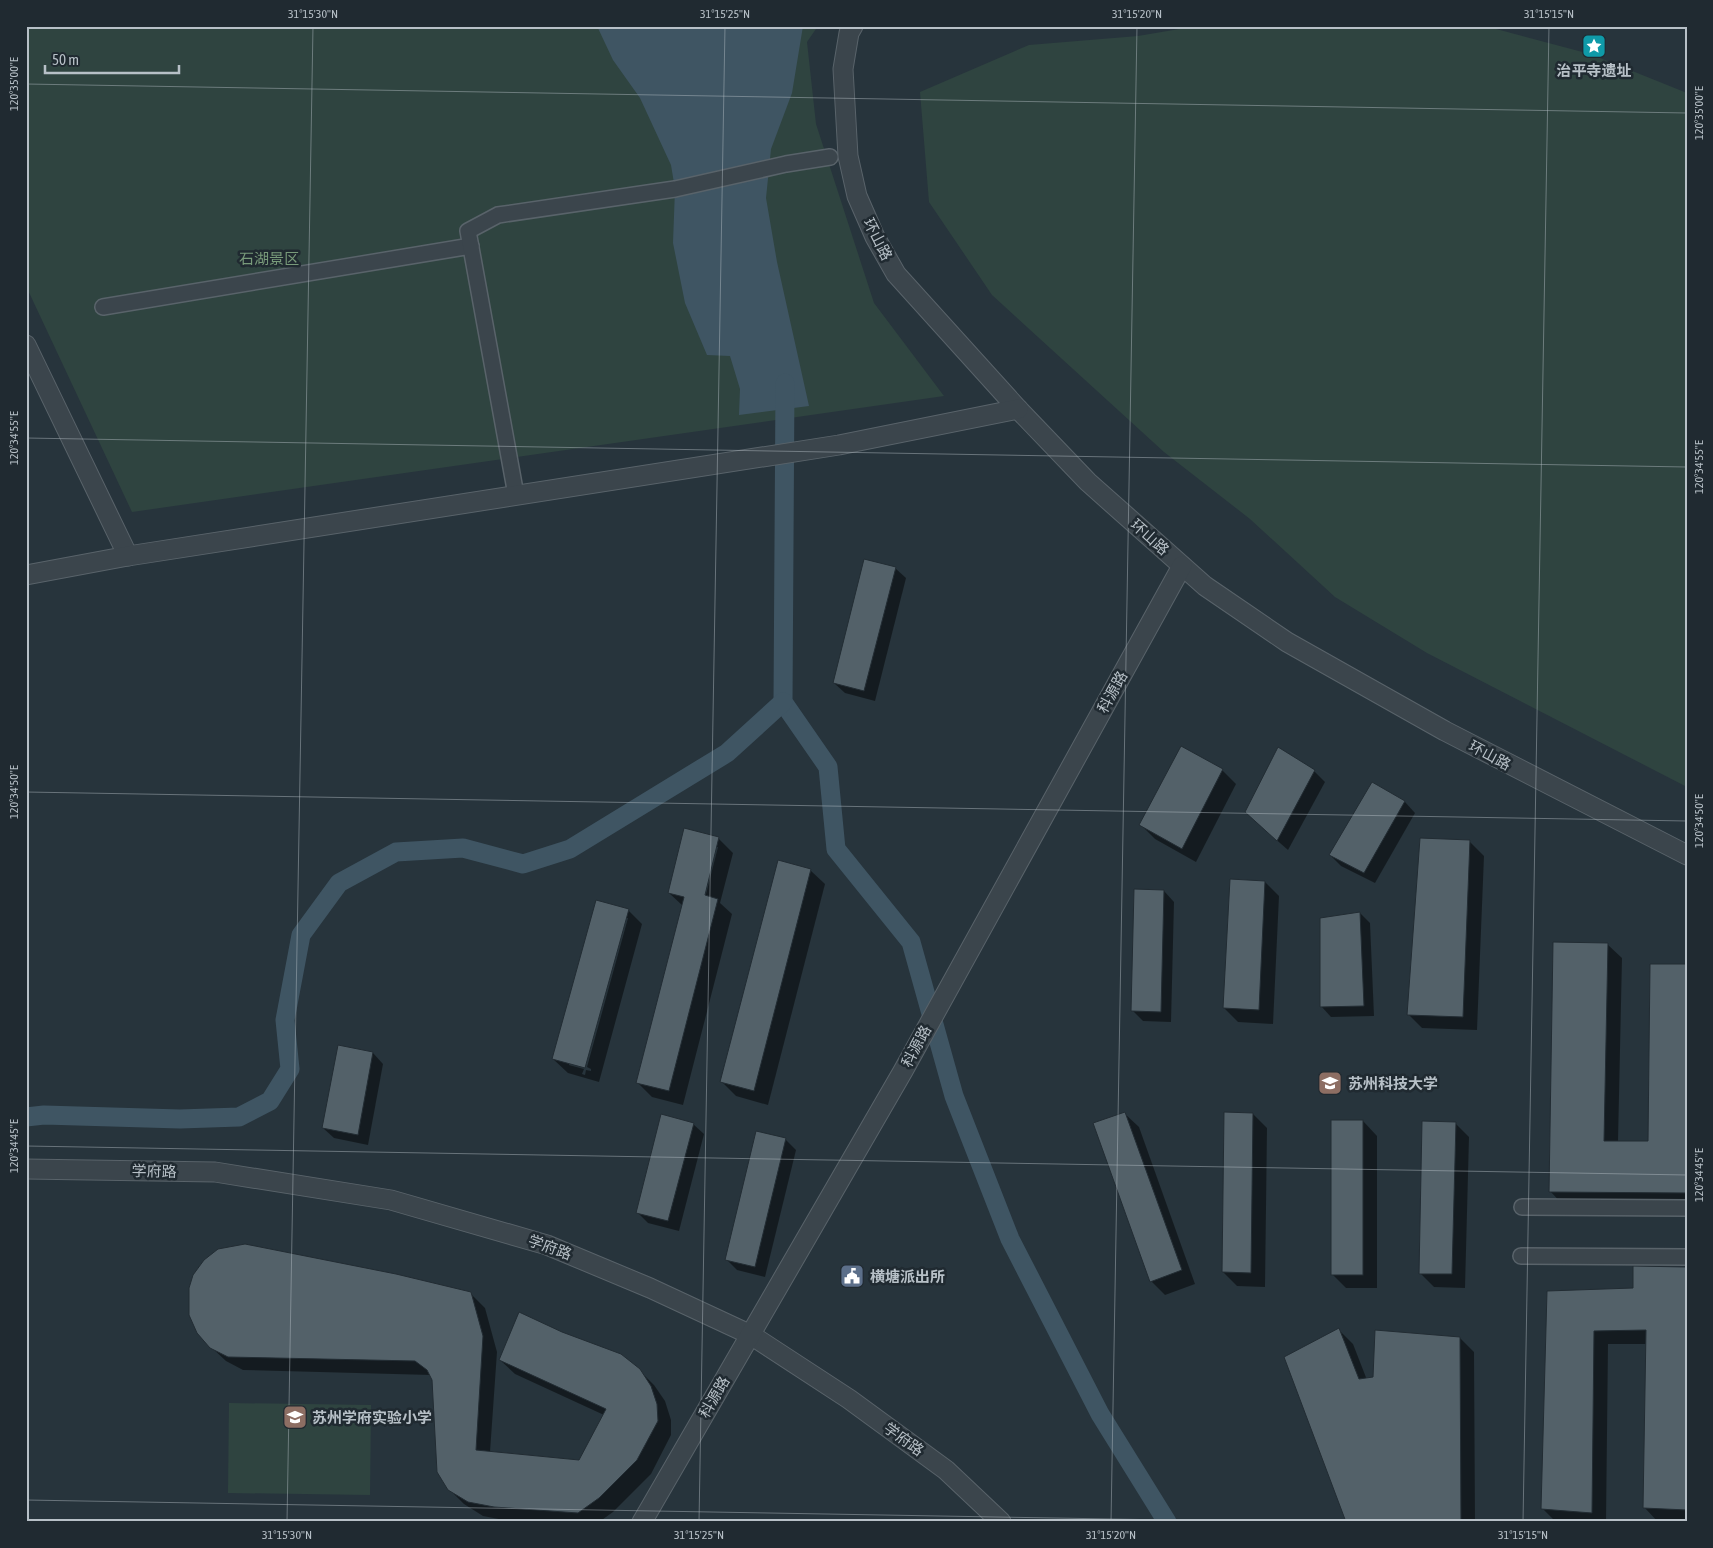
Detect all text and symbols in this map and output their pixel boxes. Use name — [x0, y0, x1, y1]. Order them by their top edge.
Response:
text: 31°15'30"N — [288, 7, 338, 21]
text: 31°15'25"N — [700, 7, 750, 21]
text: 31°15'20"N — [1112, 7, 1162, 21]
text: 31°15'15"N — [1524, 7, 1574, 21]
place icon: 治平寺遗址 — [1581, 33, 1607, 59]
scale bar — [45, 42, 179, 74]
text: 50 m — [52, 51, 79, 68]
text: 120°35'00"E — [7, 57, 21, 111]
place label: 治平寺遗址 — [1556, 62, 1632, 79]
text: 120°35'00"E — [1692, 86, 1706, 140]
street label: 环山路 — [860, 215, 896, 263]
park label: 石湖景区 — [239, 250, 299, 267]
text: 120°34'55"E — [7, 411, 21, 465]
text: 120°34'55"E — [1692, 440, 1706, 494]
street label: 环山路 — [1128, 516, 1172, 558]
street label: 科源路 — [1094, 668, 1130, 716]
street label: 环山路 — [1466, 737, 1514, 773]
text: 120°34'50"E — [7, 765, 21, 819]
text: 120°34'50"E — [1692, 794, 1706, 848]
street label: 科源路 — [898, 1022, 934, 1070]
school or university icon: 苏州科技大学 — [1317, 1070, 1343, 1096]
place label: 苏州科技大学 — [1348, 1075, 1438, 1092]
text: 120°34'45"E — [7, 1119, 21, 1173]
text: 120°34'45"E — [1692, 1148, 1706, 1202]
street label: 学府路 — [131, 1162, 177, 1180]
street label: 学府路 — [526, 1231, 574, 1263]
public building icon: 横塘派出所 — [839, 1263, 865, 1289]
place label: 横塘派出所 — [870, 1268, 945, 1285]
street label: 科源路 — [695, 1373, 733, 1421]
school or university icon: 苏州学府实验小学 — [282, 1404, 308, 1430]
place label: 苏州学府实验小学 — [312, 1409, 432, 1426]
street label: 学府路 — [881, 1419, 927, 1459]
text: 31°15'30"N — [262, 1528, 312, 1542]
text: 31°15'25"N — [674, 1528, 724, 1542]
text: 31°15'20"N — [1086, 1528, 1136, 1542]
text: 31°15'15"N — [1498, 1528, 1548, 1542]

